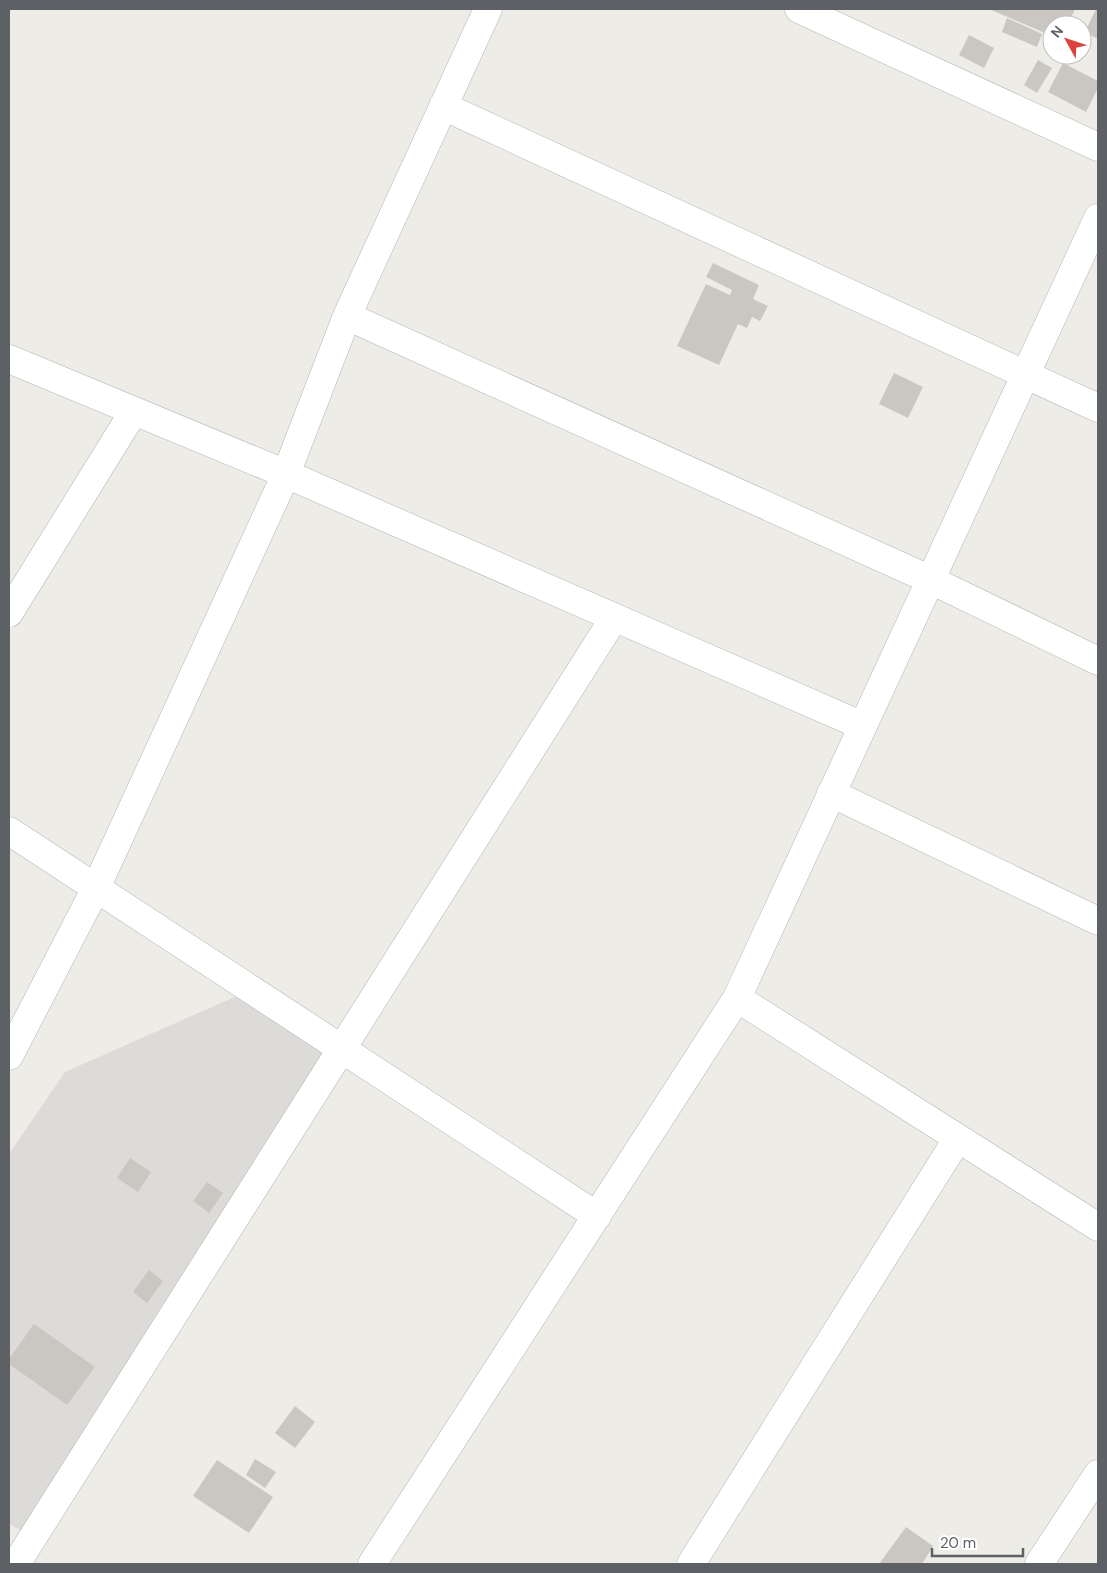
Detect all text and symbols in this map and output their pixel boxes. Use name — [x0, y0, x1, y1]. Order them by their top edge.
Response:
north arrow — [1042, 15, 1092, 65]
text: N — [1047, 22, 1067, 41]
scale bar — [932, 1526, 1023, 1558]
text: 20 m — [940, 1533, 976, 1553]

